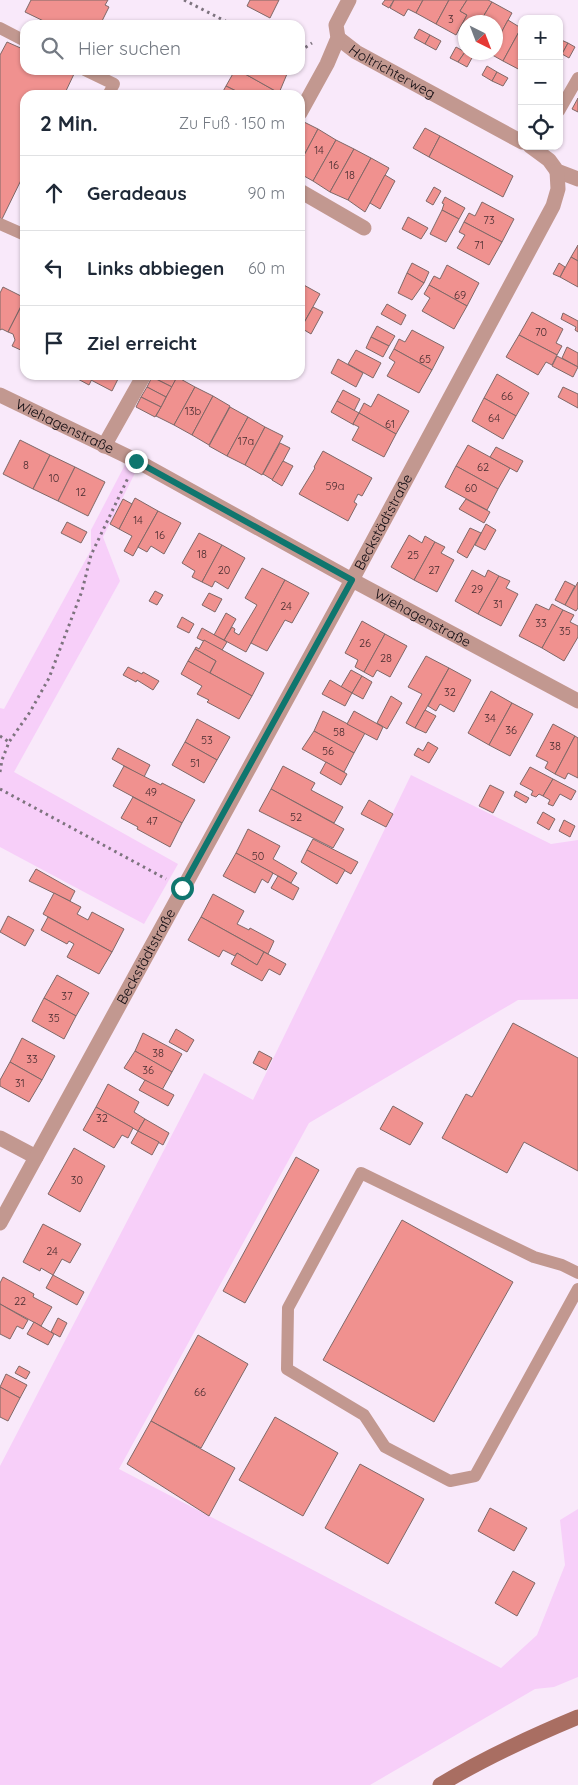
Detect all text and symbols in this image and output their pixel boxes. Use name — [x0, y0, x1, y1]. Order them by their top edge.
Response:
house number: 3 — [448, 12, 454, 26]
north arrow — [458, 15, 503, 60]
map controls — [518, 15, 563, 150]
button: + — [518, 15, 563, 60]
search box — [20, 20, 305, 75]
icon: search — [38, 34, 66, 62]
text: Hier suchen — [78, 36, 181, 60]
street label: Holtrichterweg — [345, 41, 439, 102]
button: − — [518, 60, 563, 105]
button: locate — [518, 105, 563, 150]
text: 2 Min. — [40, 110, 98, 136]
text: Zu Fuß · 150 m — [179, 113, 285, 133]
house number: 14 — [314, 143, 324, 157]
house number: 16 — [329, 158, 339, 172]
house number: 18 — [345, 168, 355, 182]
icon: ahead — [40, 179, 68, 207]
text: Geradeaus — [87, 181, 187, 205]
text: 90 m — [248, 183, 285, 203]
house number: 73 — [483, 213, 495, 227]
house number: 71 — [474, 238, 484, 252]
icon: left — [40, 254, 68, 282]
text: Links abbiegen — [87, 256, 224, 280]
text: 60 m — [248, 258, 285, 278]
house number: 69 — [454, 288, 466, 302]
house number: 70 — [535, 325, 547, 339]
icon: arrive — [40, 329, 68, 357]
text: Ziel erreicht — [87, 331, 197, 355]
house number: 65 — [419, 352, 431, 366]
house number: 66 — [501, 389, 513, 403]
street label: Wiehagenstraße — [13, 395, 117, 458]
house number: 13b — [185, 404, 202, 418]
house number: 64 — [488, 411, 500, 425]
house number: 61 — [385, 417, 395, 431]
house number: 17a — [238, 434, 254, 448]
route end — [125, 450, 148, 473]
house number: 8 — [23, 458, 29, 472]
house number: 62 — [477, 460, 489, 474]
house number: 10 — [49, 471, 59, 485]
street label: Beckstädtstraße — [350, 471, 416, 573]
house number: 59a — [326, 479, 344, 493]
house number: 60 — [465, 481, 477, 495]
house number: 12 — [76, 485, 86, 499]
house number: 14 — [133, 513, 143, 527]
house number: 16 — [155, 528, 165, 542]
house number: 18 — [197, 547, 207, 561]
house number: 25 — [407, 548, 419, 562]
house number: 20 — [218, 563, 230, 577]
house number: 27 — [428, 563, 440, 577]
house number: 29 — [471, 582, 483, 596]
street label: Wiehagenstraße — [371, 585, 474, 651]
house number: 31 — [493, 597, 503, 611]
house number: 24 — [280, 599, 292, 613]
house number: 33 — [535, 616, 547, 630]
house number: 35 — [559, 624, 571, 638]
house number: 26 — [359, 636, 371, 650]
house number: 28 — [380, 651, 392, 665]
house number: 32 — [444, 685, 456, 699]
house number: 34 — [484, 711, 496, 725]
house number: 36 — [505, 723, 517, 737]
house number: 58 — [333, 725, 345, 739]
house number: 53 — [201, 733, 213, 747]
house number: 38 — [549, 739, 561, 753]
house number: 56 — [322, 744, 334, 758]
house number: 51 — [190, 756, 200, 770]
house number: 49 — [145, 785, 157, 799]
house number: 52 — [290, 810, 302, 824]
house number: 47 — [146, 814, 158, 828]
house number: 50 — [252, 849, 264, 863]
route start — [171, 877, 194, 900]
street label: Beckstädtstraße — [113, 905, 179, 1007]
house number: 37 — [61, 989, 73, 1003]
house number: 35 — [48, 1011, 60, 1025]
house number: 38 — [152, 1046, 164, 1060]
house number: 33 — [26, 1052, 38, 1066]
house number: 36 — [142, 1063, 154, 1077]
house number: 31 — [15, 1076, 25, 1090]
house number: 32 — [96, 1111, 108, 1125]
house number: 30 — [71, 1173, 83, 1187]
house number: 24 — [46, 1244, 58, 1258]
house number: 22 — [14, 1294, 26, 1308]
house number: 66 — [194, 1385, 206, 1399]

